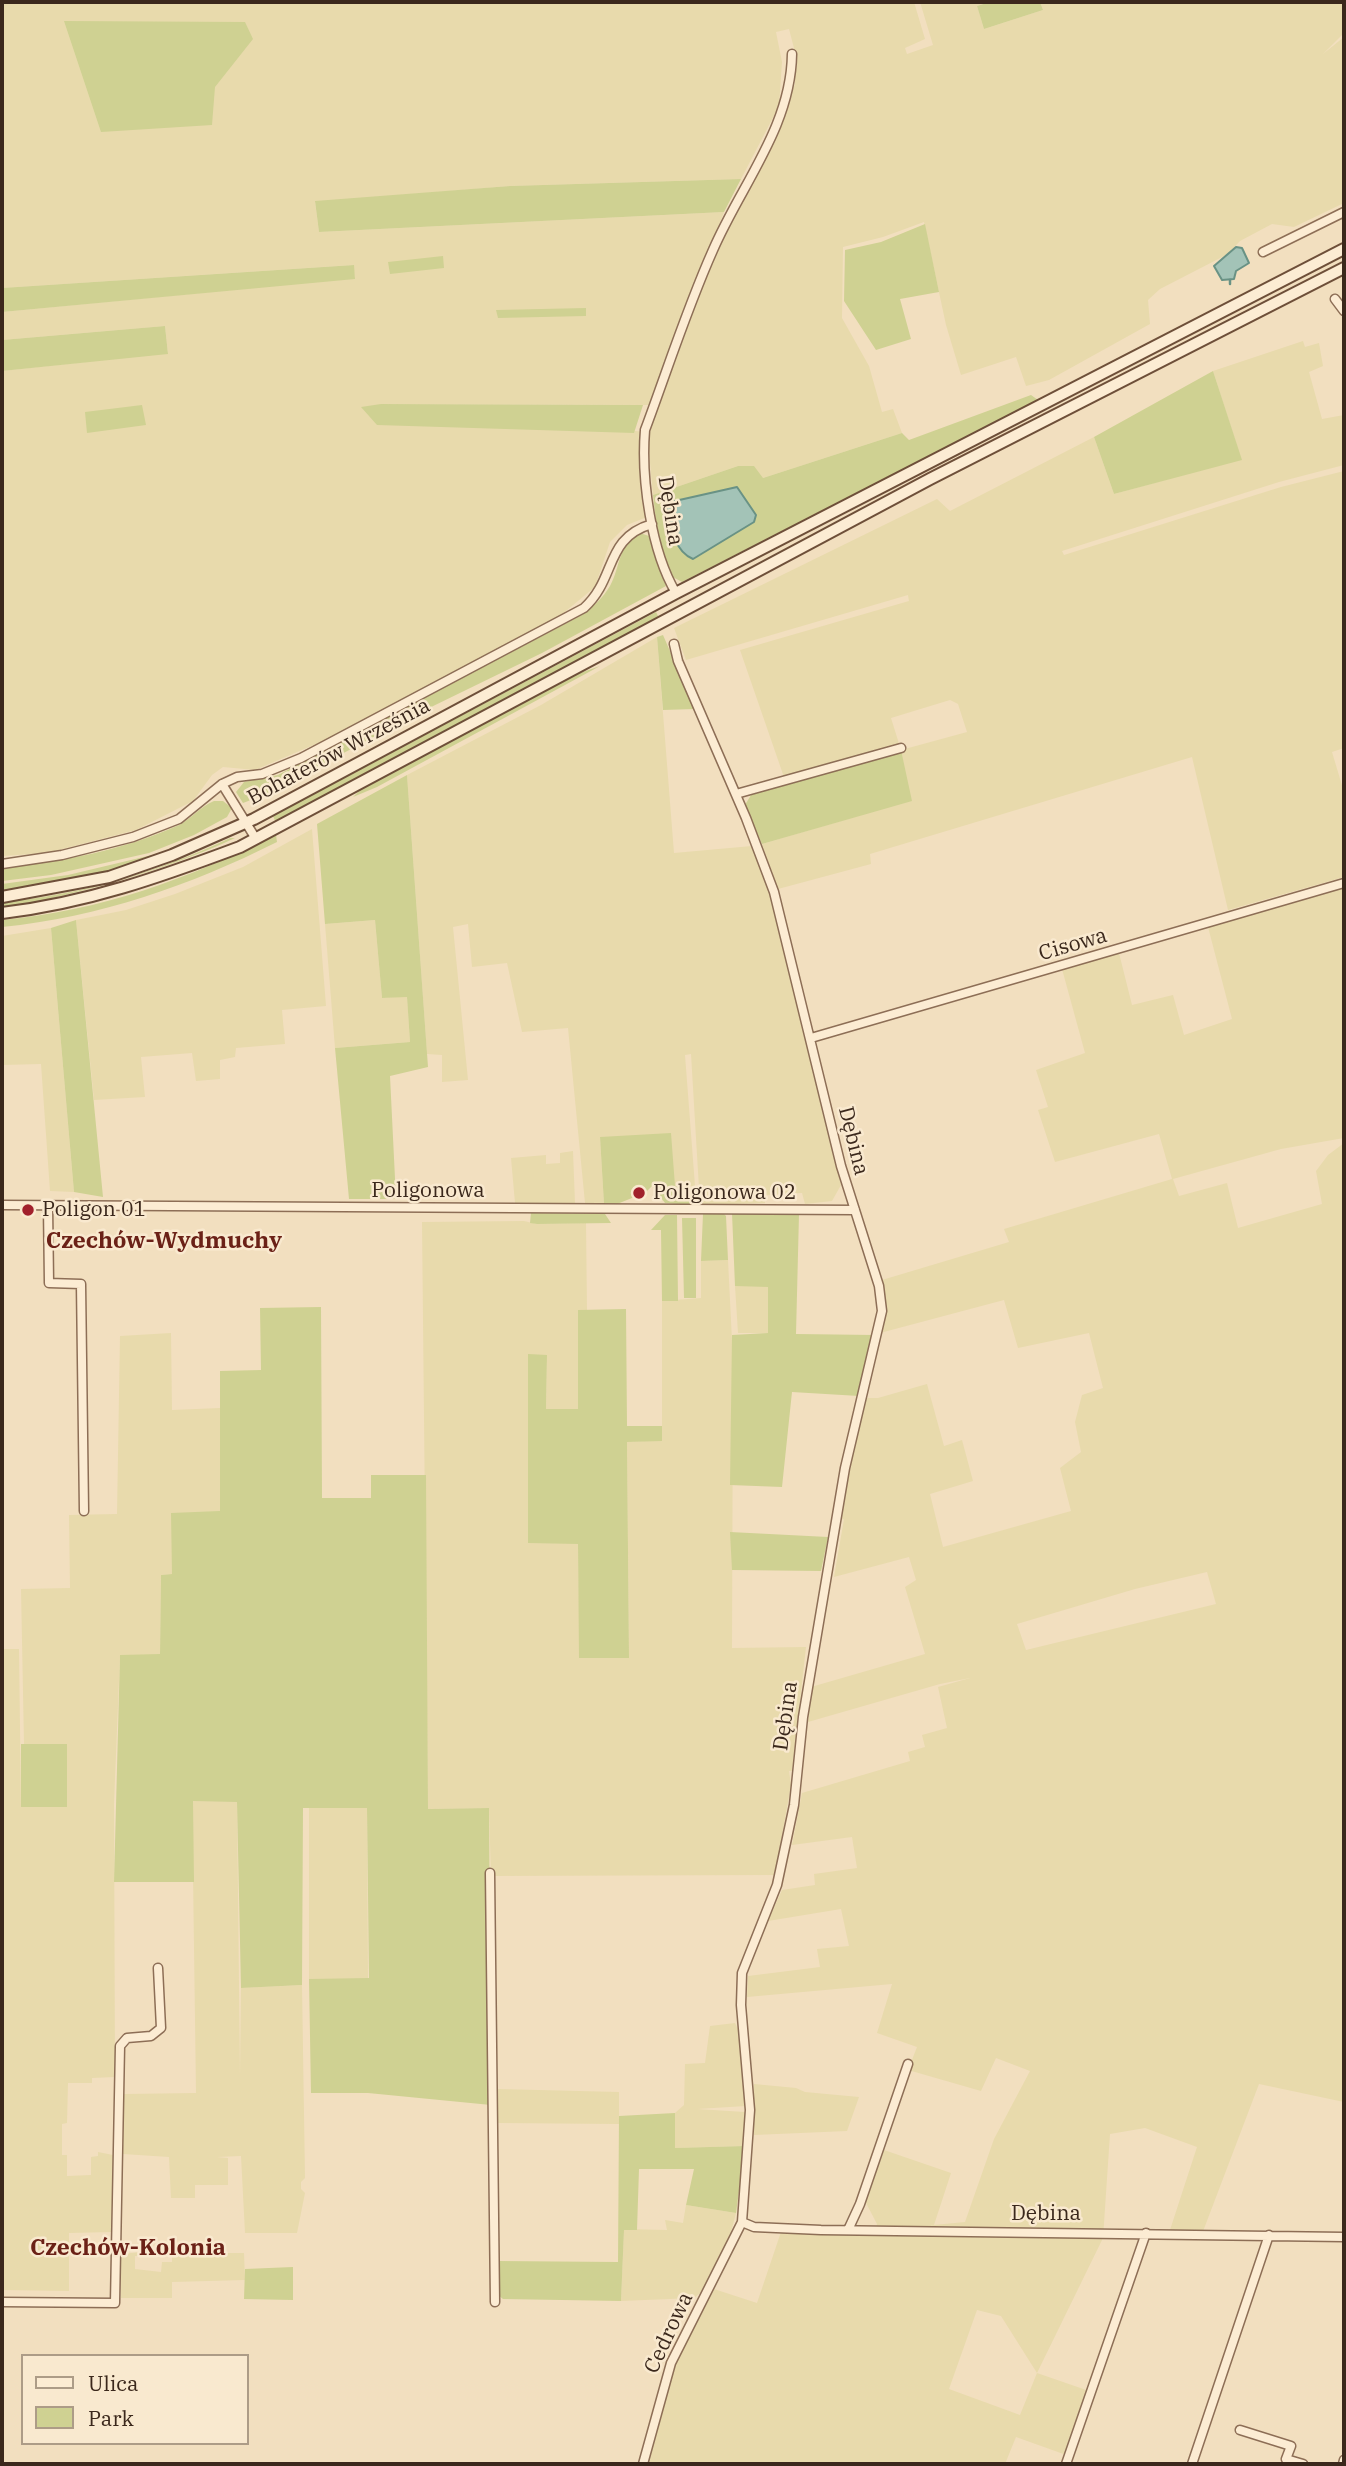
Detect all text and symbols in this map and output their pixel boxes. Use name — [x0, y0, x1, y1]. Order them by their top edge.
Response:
street label: Dębina — [652, 474, 688, 548]
street label: Bohaterów Września — [243, 693, 435, 811]
street label: Cisowa — [1036, 923, 1110, 967]
street label: Dębina — [832, 1104, 874, 1178]
street label: Poligonowa — [371, 1178, 485, 1204]
place label: Poligonowa 02 — [653, 1180, 796, 1206]
marker: Poligonowa 02 — [631, 1185, 647, 1201]
place label: Poligon 01 — [42, 1197, 146, 1223]
marker: Poligon 01 — [20, 1202, 36, 1218]
district label: Czechów-Wydmuchy — [46, 1227, 282, 1255]
street label: Dębina — [769, 1680, 803, 1752]
street label: Dębina — [1011, 2201, 1081, 2227]
district label: Czechów-Kolonia — [30, 2234, 226, 2262]
street label: Cedrowa — [639, 2289, 699, 2377]
legend — [21, 2354, 248, 2445]
text: Ulica — [88, 2369, 139, 2397]
text: Park — [88, 2404, 134, 2432]

